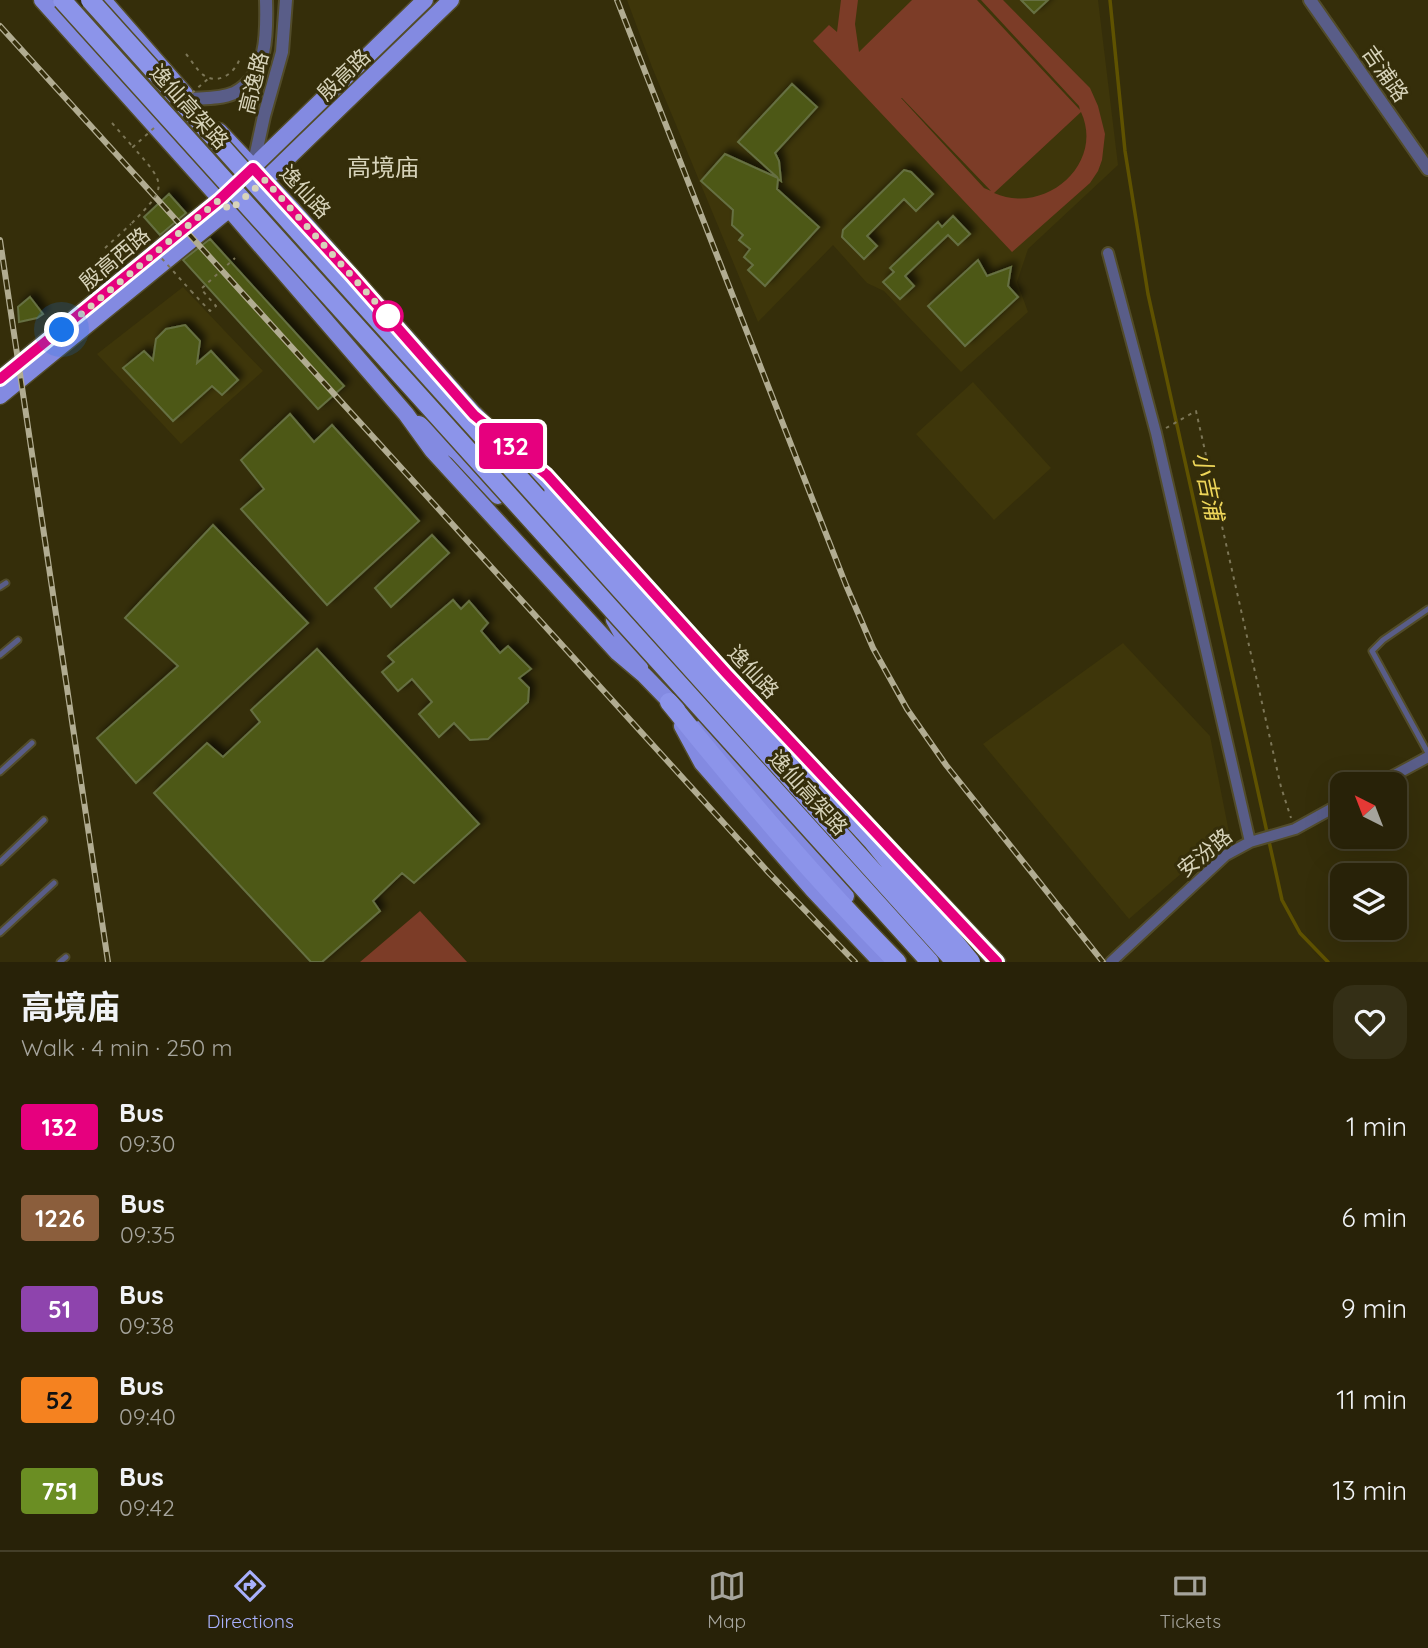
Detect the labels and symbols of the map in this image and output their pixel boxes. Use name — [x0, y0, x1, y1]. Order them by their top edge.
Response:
street label: 吉浦路 — [1357, 40, 1415, 107]
street label: 殷高路 — [312, 43, 375, 106]
street label: 高逸路 — [233, 49, 273, 116]
street label: 逸仙高架路 — [145, 59, 235, 154]
district label: 高境庙 — [347, 152, 419, 182]
street label: 逸仙路 — [275, 159, 337, 223]
street label: 殷高西路 — [74, 221, 155, 295]
unlabelled marker — [373, 301, 403, 331]
your location — [44, 312, 79, 347]
line badge: 132 — [471, 423, 551, 469]
water label: 小吉浦 — [1187, 449, 1231, 527]
street label: 逸仙路 — [723, 639, 785, 703]
street label: 逸仙高架路 — [764, 745, 854, 840]
north arrow — [1330, 772, 1407, 849]
street label: 安汾路 — [1172, 822, 1237, 882]

